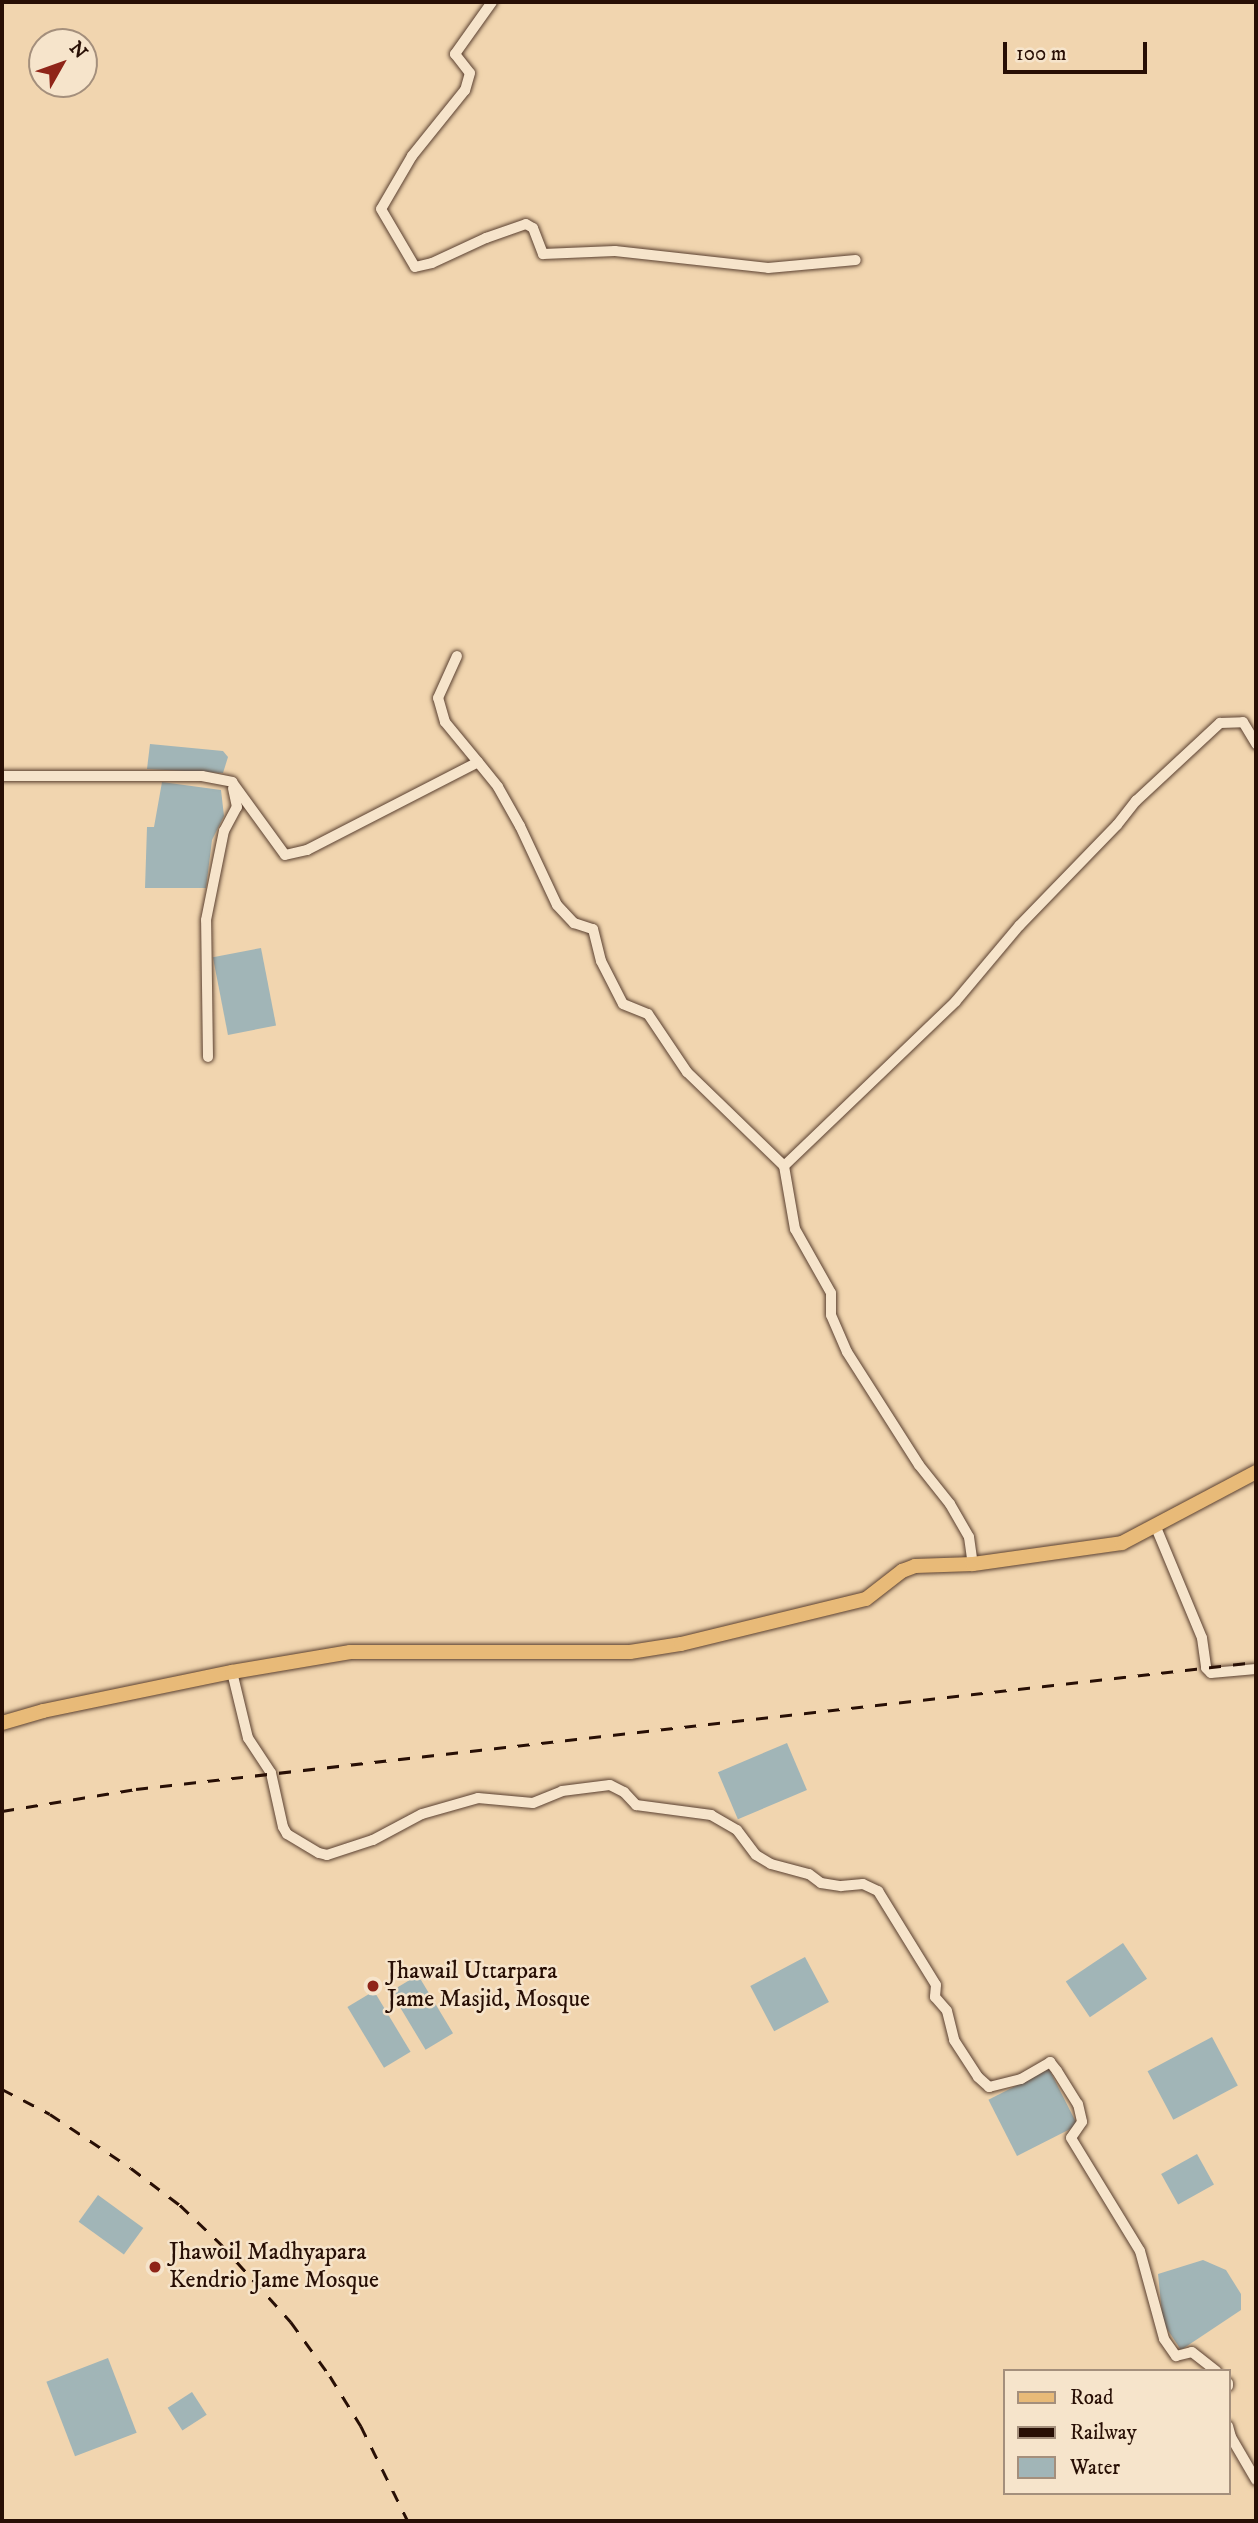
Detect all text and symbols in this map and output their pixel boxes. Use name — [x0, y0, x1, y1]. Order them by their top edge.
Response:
north arrow — [28, 28, 98, 98]
scale bar — [1006, 28, 1150, 72]
text: N — [64, 37, 92, 64]
text: 100 m — [1016, 41, 1067, 67]
place label: Jhawail Uttarpara Jame Masjid, Mosque — [387, 1958, 590, 2014]
marker: Jhawail Uttarpara Jame Masjid, Mosque — [365, 1978, 381, 1994]
place label: Jhawoil Madhyapara Kendrio Jame Mosque — [169, 2239, 379, 2295]
marker: Jhawoil Madhyapara Kendrio Jame Mosque — [147, 2259, 163, 2275]
legend — [1002, 2369, 1230, 2495]
text: Road — [1070, 2385, 1114, 2411]
text: Railway — [1070, 2420, 1137, 2446]
text: Water — [1070, 2455, 1120, 2481]

